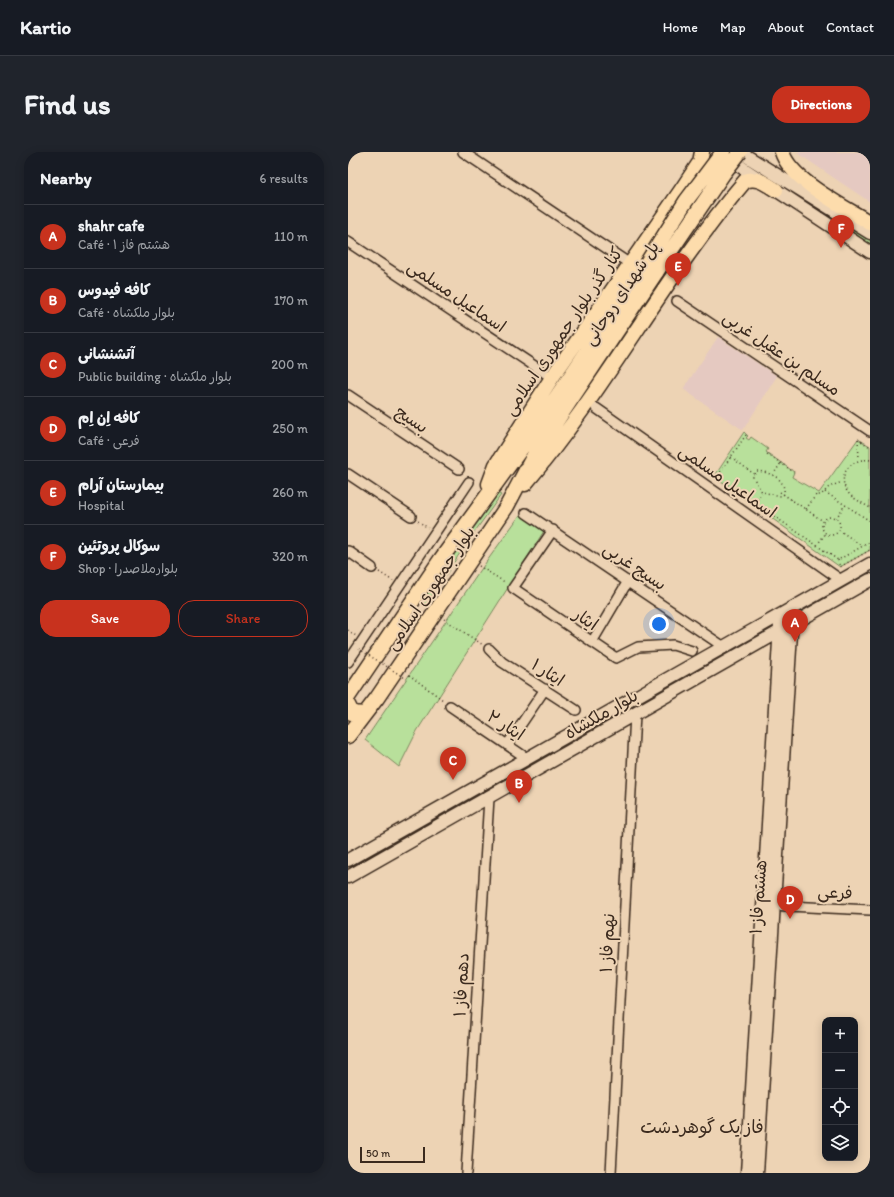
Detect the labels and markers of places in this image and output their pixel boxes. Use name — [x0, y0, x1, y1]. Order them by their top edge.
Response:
pin: F — [828, 215, 854, 248]
pin: E — [665, 253, 691, 286]
pin: A — [782, 609, 808, 642]
pin: C — [440, 747, 466, 780]
pin: B — [506, 770, 532, 803]
pin: D — [777, 886, 803, 919]

